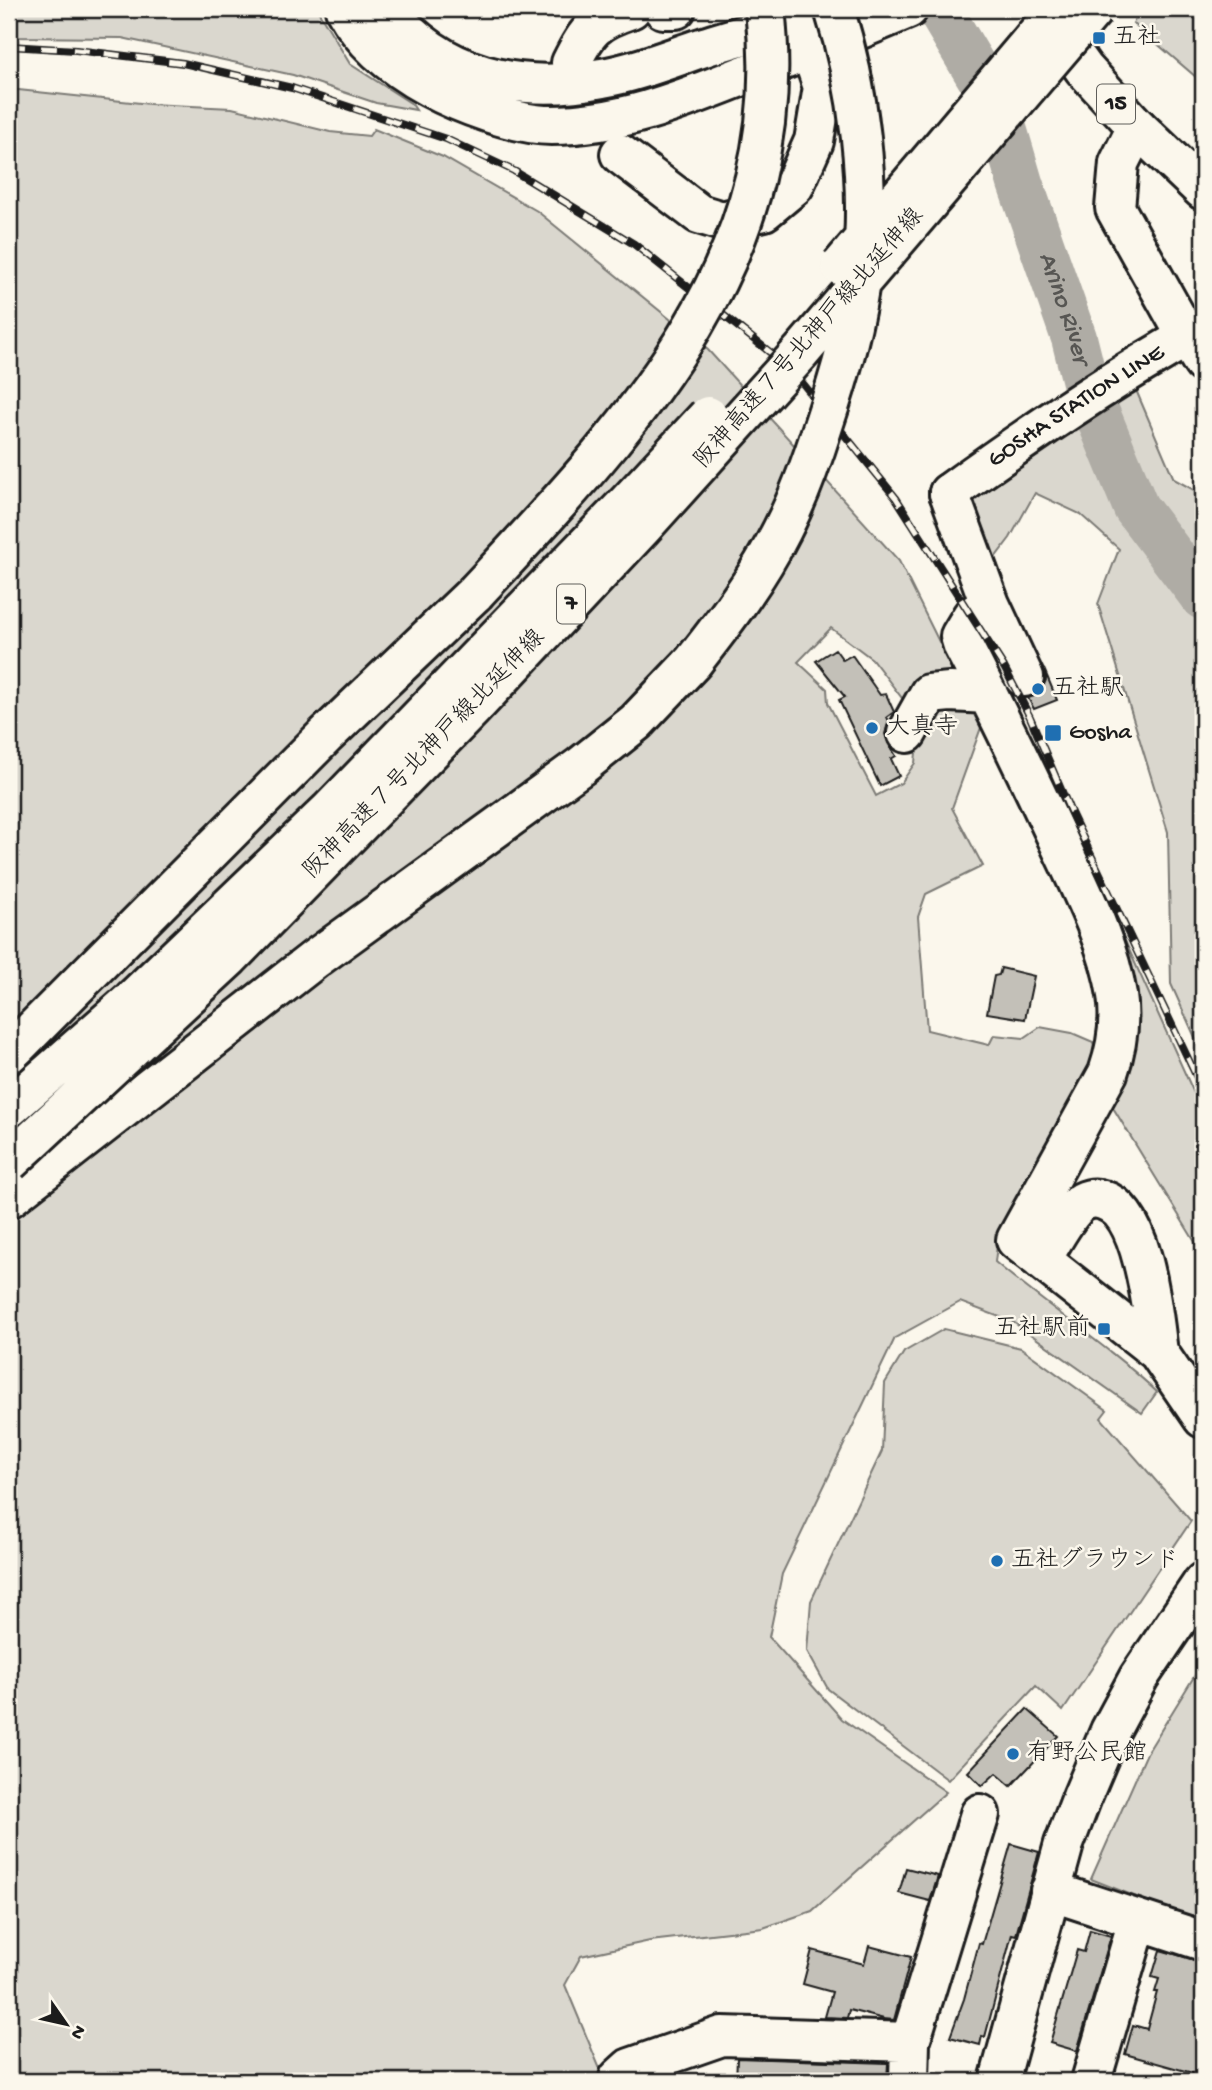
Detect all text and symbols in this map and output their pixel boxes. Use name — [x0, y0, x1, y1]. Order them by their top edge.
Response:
place label: 五社 — [1113, 24, 1161, 53]
marker: 五社 — [1091, 30, 1107, 46]
road number: 15 — [1097, 85, 1135, 124]
street label: 阪神高速７号北神戸線北延伸線 — [688, 202, 931, 475]
water label: Arino River — [1030, 249, 1097, 372]
street label: GOSHA STATION LINE — [983, 338, 1171, 475]
road number: 7 — [557, 584, 585, 624]
street label: 阪神高速７号北神戸線北延伸線 — [297, 623, 552, 886]
place label: 五社駅 — [1052, 675, 1124, 704]
marker: 五社駅 — [1030, 681, 1046, 697]
place label: 大真寺 — [886, 713, 958, 743]
place label: Gosha — [1069, 719, 1132, 748]
marker: 大真寺 — [864, 720, 880, 736]
marker: Gosha — [1043, 723, 1063, 743]
place label: 五社駅前 — [994, 1314, 1090, 1344]
marker: 五社駅前 — [1096, 1321, 1112, 1337]
place label: 五社グラウンド — [1011, 1546, 1179, 1576]
marker: 五社グラウンド — [989, 1553, 1005, 1569]
place label: 有野公民館 — [1027, 1739, 1147, 1769]
marker: 有野公民館 — [1005, 1746, 1021, 1762]
north arrow — [32, 1988, 102, 2058]
text: N — [64, 2020, 90, 2043]

